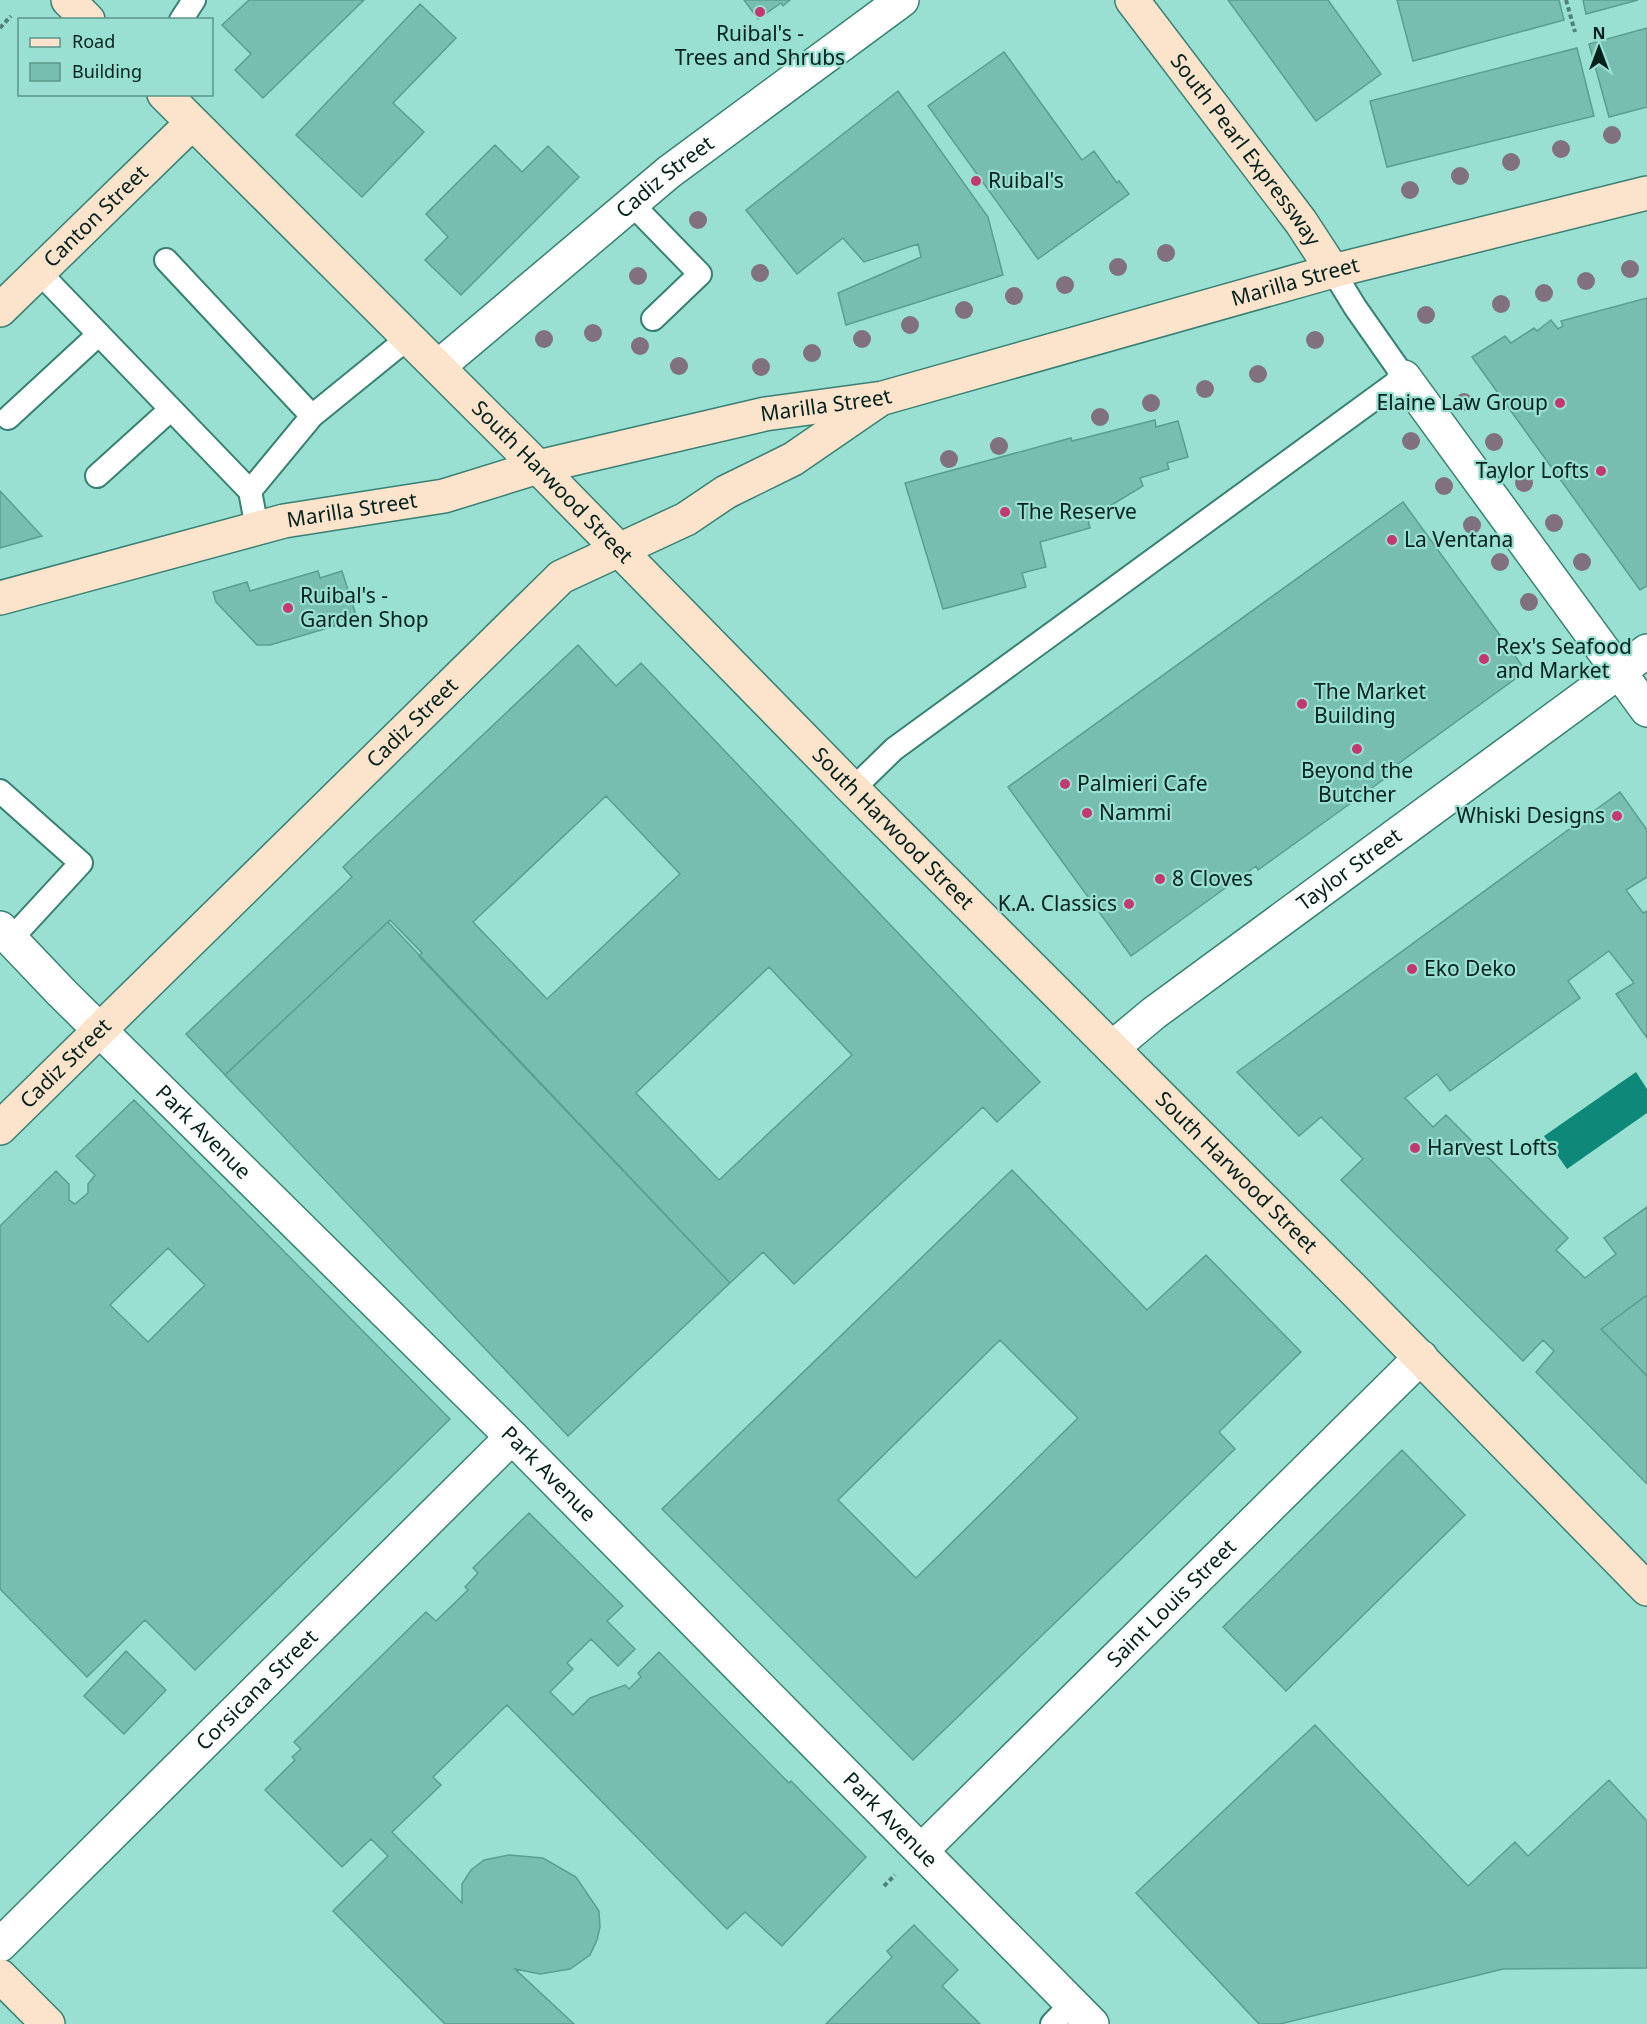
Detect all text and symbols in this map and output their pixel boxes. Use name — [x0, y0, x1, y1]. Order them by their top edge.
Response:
marker: Ruibal's - Trees and Shrubs — [753, 5, 767, 19]
legend — [18, 18, 213, 96]
north arrow — [1569, 18, 1629, 78]
place label: Ruibal's - Trees and Shrubs — [675, 19, 845, 71]
text: N — [1592, 22, 1606, 44]
text: Road — [72, 29, 115, 53]
street label: South Pearl Expressway — [1165, 47, 1328, 251]
text: Building — [72, 59, 142, 83]
street label: Cadiz Street — [610, 129, 719, 224]
street label: Canton Street — [37, 158, 154, 273]
place label: Ruibal's — [988, 166, 1064, 194]
marker: Ruibal's — [969, 174, 983, 188]
street label: Marilla Street — [1228, 250, 1362, 312]
street label: Marilla Street — [758, 381, 895, 427]
place label: Elaine Law Group — [1377, 388, 1548, 416]
street label: South Harwood Street — [466, 394, 640, 569]
marker: Elaine Law Group — [1553, 396, 1567, 410]
place label: Taylor Lofts — [1476, 456, 1589, 484]
marker: Taylor Lofts — [1594, 464, 1608, 478]
street label: Marilla Street — [285, 485, 419, 533]
place label: The Reserve — [1017, 497, 1137, 525]
marker: The Reserve — [998, 505, 1012, 519]
place label: La Ventana — [1404, 525, 1513, 553]
marker: La Ventana — [1385, 533, 1399, 547]
place label: Ruibal's - Garden Shop — [300, 581, 429, 633]
marker: Ruibal's - Garden Shop — [281, 601, 295, 615]
place label: Rex's Seafood and Market — [1496, 632, 1632, 684]
marker: Rex's Seafood and Market — [1477, 652, 1491, 666]
street label: Cadiz Street — [360, 671, 464, 773]
place label: The Market Building — [1314, 677, 1427, 729]
marker: The Market Building — [1295, 697, 1309, 711]
street label: South Harwood Street — [807, 741, 981, 916]
marker: Beyond the Butcher — [1350, 742, 1364, 756]
place label: Beyond the Butcher — [1301, 756, 1413, 808]
place label: Palmieri Cafe — [1077, 769, 1207, 797]
marker: Palmieri Cafe — [1058, 777, 1072, 791]
place label: Nammi — [1099, 798, 1171, 826]
place label: Whiski Designs — [1456, 801, 1605, 829]
marker: Nammi — [1080, 806, 1094, 820]
marker: Whiski Designs — [1610, 809, 1624, 823]
street label: Taylor Street — [1291, 821, 1407, 917]
place label: 8 Cloves — [1172, 864, 1253, 892]
marker: 8 Cloves — [1153, 872, 1167, 886]
place label: K.A. Classics — [998, 889, 1117, 917]
marker: K.A. Classics — [1122, 897, 1136, 911]
place label: Eko Deko — [1424, 954, 1516, 982]
marker: Eko Deko — [1405, 962, 1419, 976]
street label: Cadiz Street — [13, 1011, 117, 1114]
street label: Park Avenue — [150, 1078, 258, 1185]
street label: South Harwood Street — [1150, 1085, 1325, 1259]
place label: Harvest Lofts — [1427, 1133, 1557, 1161]
marker: Harvest Lofts — [1408, 1141, 1422, 1155]
street label: Park Avenue — [496, 1419, 603, 1527]
street label: Saint Louis Street — [1100, 1532, 1242, 1673]
street label: Corsicana Street — [189, 1622, 324, 1756]
street label: Park Avenue — [837, 1765, 944, 1873]

